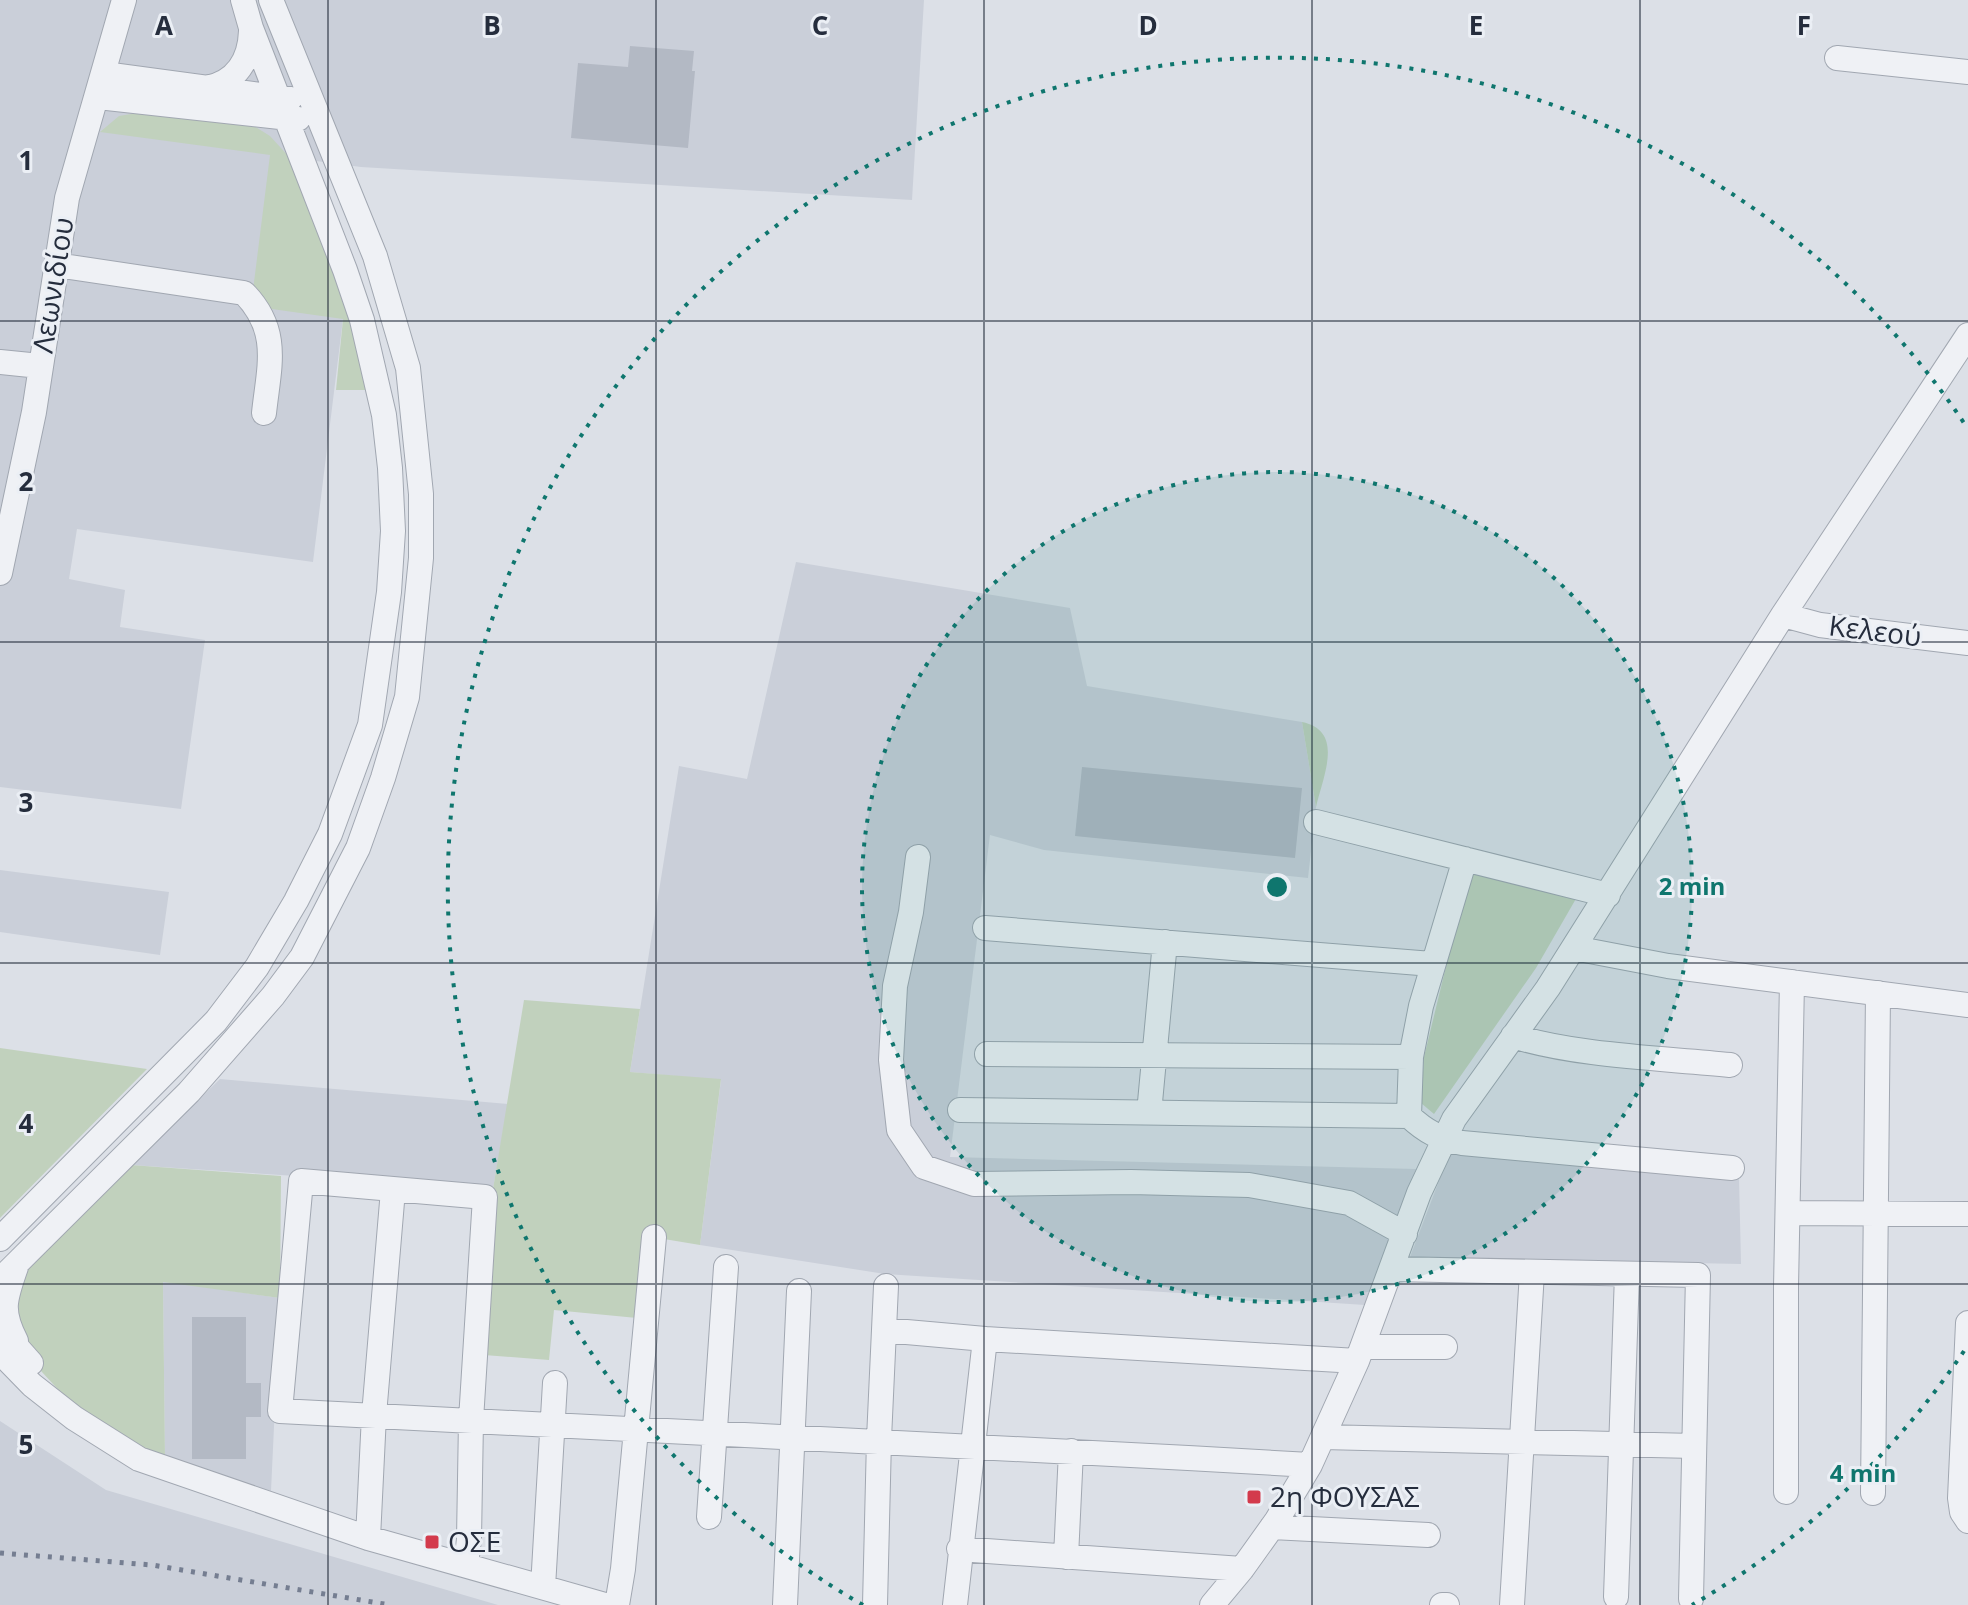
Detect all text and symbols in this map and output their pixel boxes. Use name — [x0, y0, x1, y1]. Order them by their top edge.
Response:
text: A — [155, 7, 173, 43]
text: B — [483, 7, 501, 43]
text: C — [812, 7, 828, 43]
text: D — [1138, 7, 1158, 43]
text: E — [1469, 7, 1483, 43]
text: F — [1797, 7, 1811, 43]
text: 1 — [19, 142, 33, 178]
street label: Λεωνιδίου — [23, 214, 81, 355]
text: 2 — [19, 463, 34, 499]
street label: Κελεού — [1827, 605, 1923, 655]
text: 3 — [19, 784, 33, 820]
text: 2 min — [1659, 869, 1725, 902]
centre of rings — [1263, 873, 1291, 901]
text: 4 — [19, 1105, 34, 1141]
text: 5 — [19, 1426, 33, 1462]
text: 4 min — [1830, 1456, 1896, 1489]
place label: 2η ΦΟΥΣΑΣ — [1270, 1477, 1420, 1515]
marker: 2η ΦΟΥΣΑΣ — [1245, 1488, 1263, 1506]
place label: ΟΣΕ — [448, 1522, 501, 1560]
marker: ΟΣΕ — [423, 1533, 441, 1551]

